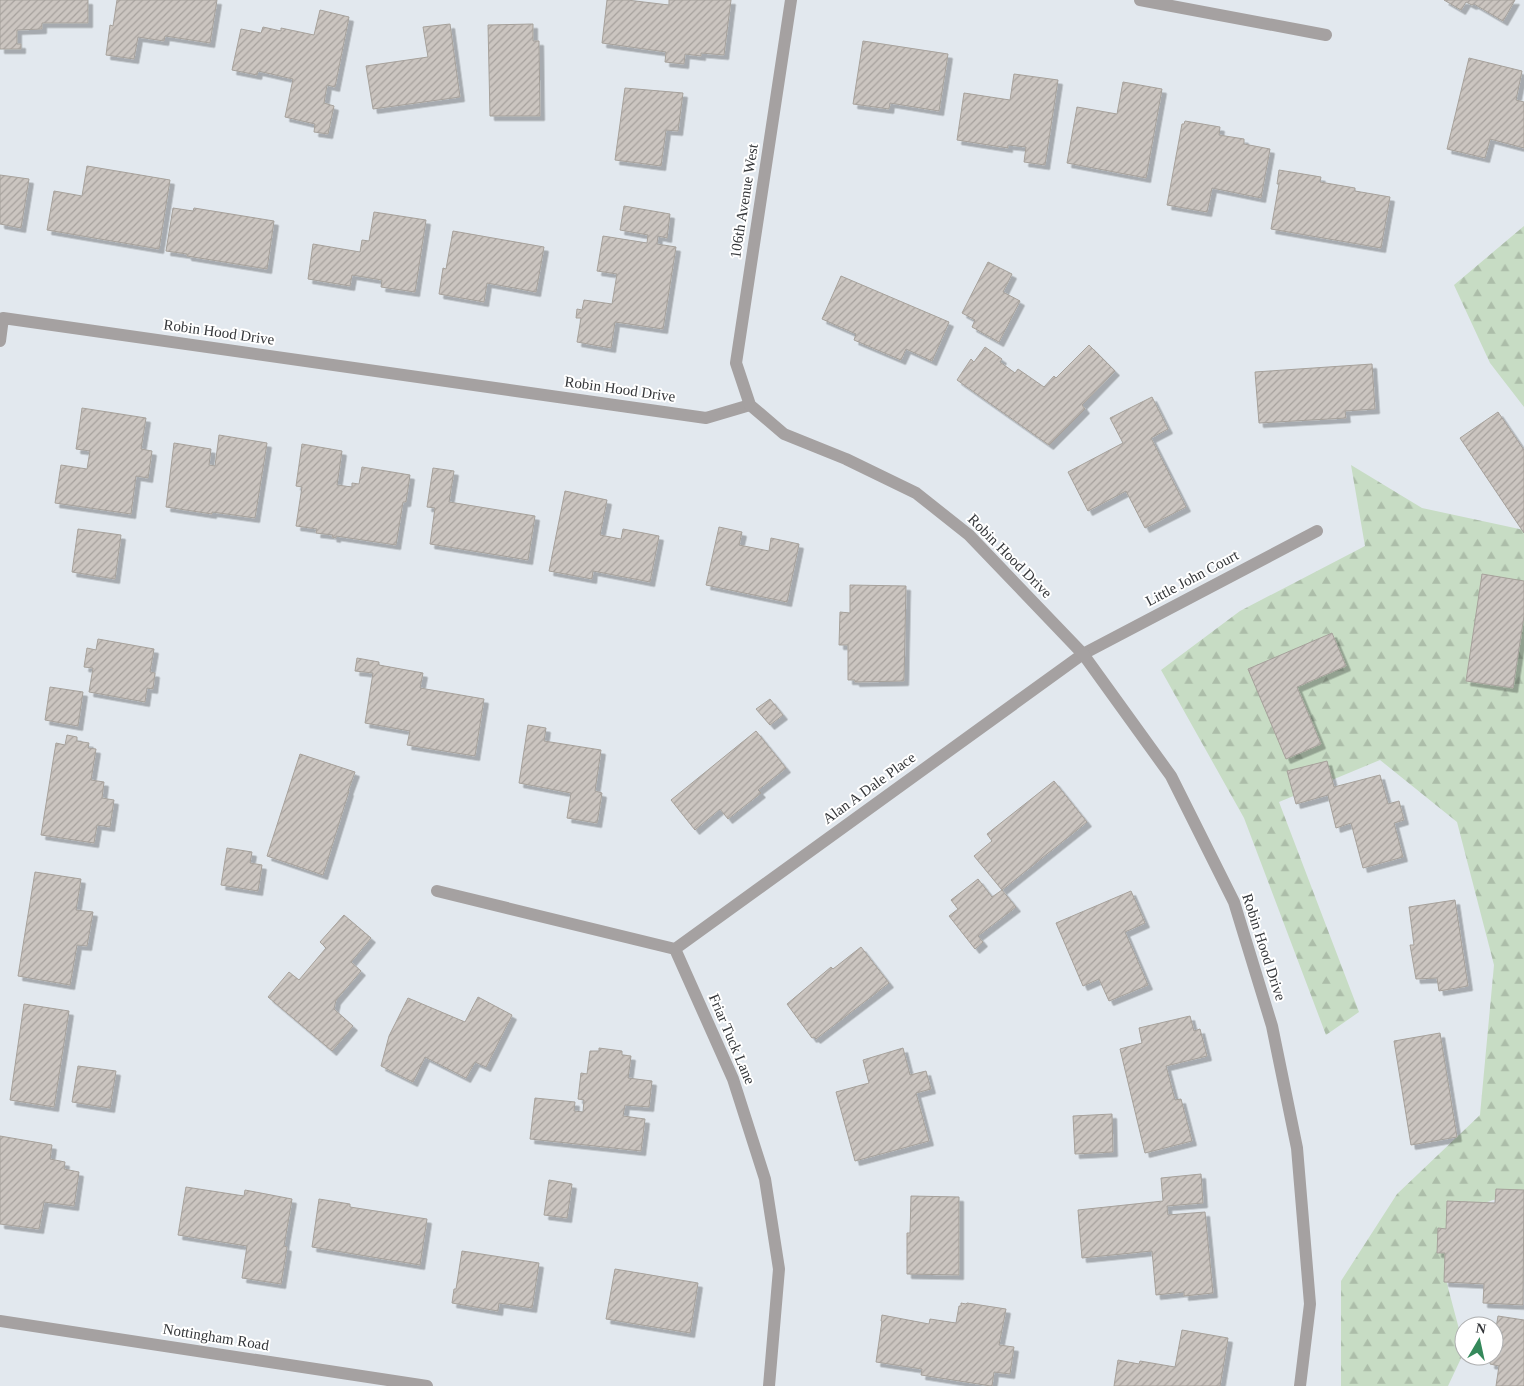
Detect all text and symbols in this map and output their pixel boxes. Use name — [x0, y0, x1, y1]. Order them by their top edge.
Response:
street label: 106th Avenue West — [727, 142, 761, 259]
street label: Robin Hood Drive — [163, 316, 276, 348]
street label: Robin Hood Drive — [564, 373, 677, 405]
street label: Robin Hood Drive — [965, 511, 1055, 601]
street label: Little John Court — [1143, 546, 1242, 609]
street label: Alan A Dale Place — [820, 749, 919, 827]
street label: Robin Hood Drive — [1239, 891, 1289, 1003]
street label: Friar Tuck Lane — [706, 991, 758, 1087]
north arrow — [1454, 1316, 1504, 1366]
text: N — [1475, 1320, 1487, 1337]
street label: Nottingham Road — [162, 1321, 271, 1353]

